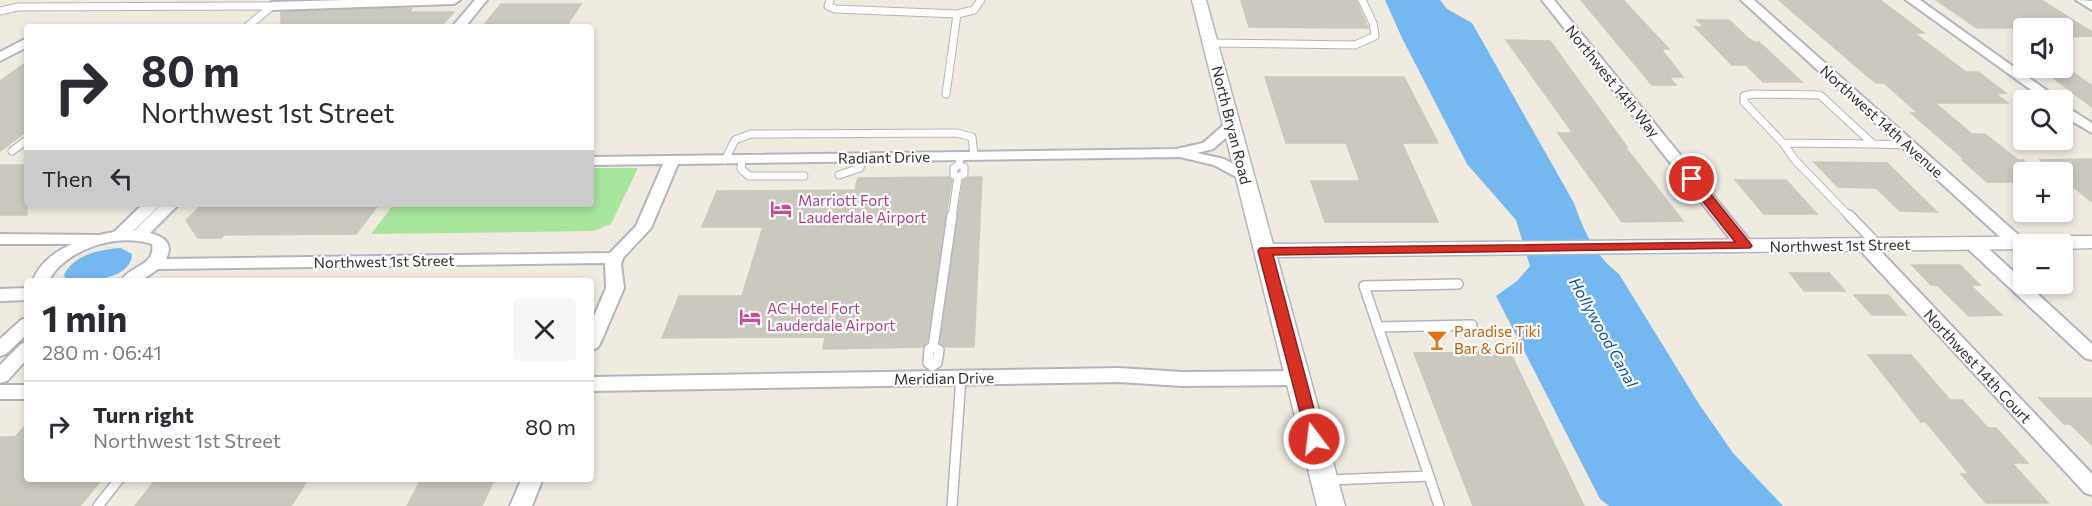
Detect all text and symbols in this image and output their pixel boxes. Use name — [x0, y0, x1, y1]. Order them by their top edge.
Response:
map controls — [2013, 18, 2073, 294]
button: sound — [2013, 18, 2073, 78]
street label: Northwest 14th Way — [1562, 21, 1664, 141]
text: 80 m — [141, 44, 240, 96]
icon: right — [42, 48, 120, 126]
street label: Northwest 14th Avenue — [1817, 61, 1947, 181]
street label: North Bryan Road — [1209, 64, 1255, 186]
button: search — [2013, 90, 2073, 150]
text: Northwest 1st Street — [141, 96, 395, 129]
street label: Radiant Drive — [838, 147, 930, 167]
pin — [1666, 153, 1717, 204]
icon: left — [105, 162, 138, 195]
icon: arrive — [1675, 162, 1708, 195]
button: + — [2013, 162, 2073, 222]
text: Then — [42, 165, 93, 192]
place label: Marriott Fort Lauderdale Airport — [798, 191, 926, 226]
hotel icon: Marriott Fort Lauderdale Airport — [769, 197, 793, 221]
button: − — [2013, 234, 2073, 294]
street label: Northwest 1st Street — [1769, 235, 1911, 255]
street label: Northwest 1st Street — [313, 251, 455, 271]
water label: Hollywood Canal — [1566, 274, 1643, 391]
text: 1 min — [42, 295, 127, 339]
button: close — [513, 298, 576, 361]
place label: AC Hotel Fort Lauderdale Airport — [767, 299, 895, 334]
hotel icon: AC Hotel Fort Lauderdale Airport — [738, 305, 762, 329]
street label: Northwest 14th Court — [1921, 305, 2035, 427]
place label: Paradise Tiki Bar & Grill — [1454, 322, 1541, 357]
bar icon: Paradise Tiki Bar & Grill — [1425, 328, 1449, 352]
text: 280 m · 06:41 — [42, 340, 162, 364]
street label: Meridian Drive — [894, 368, 994, 388]
text: Turn right — [93, 401, 194, 428]
position arrow — [1282, 407, 1346, 471]
icon: right — [42, 410, 75, 443]
text: 80 m — [525, 413, 576, 440]
text: Northwest 1st Street — [93, 428, 281, 452]

